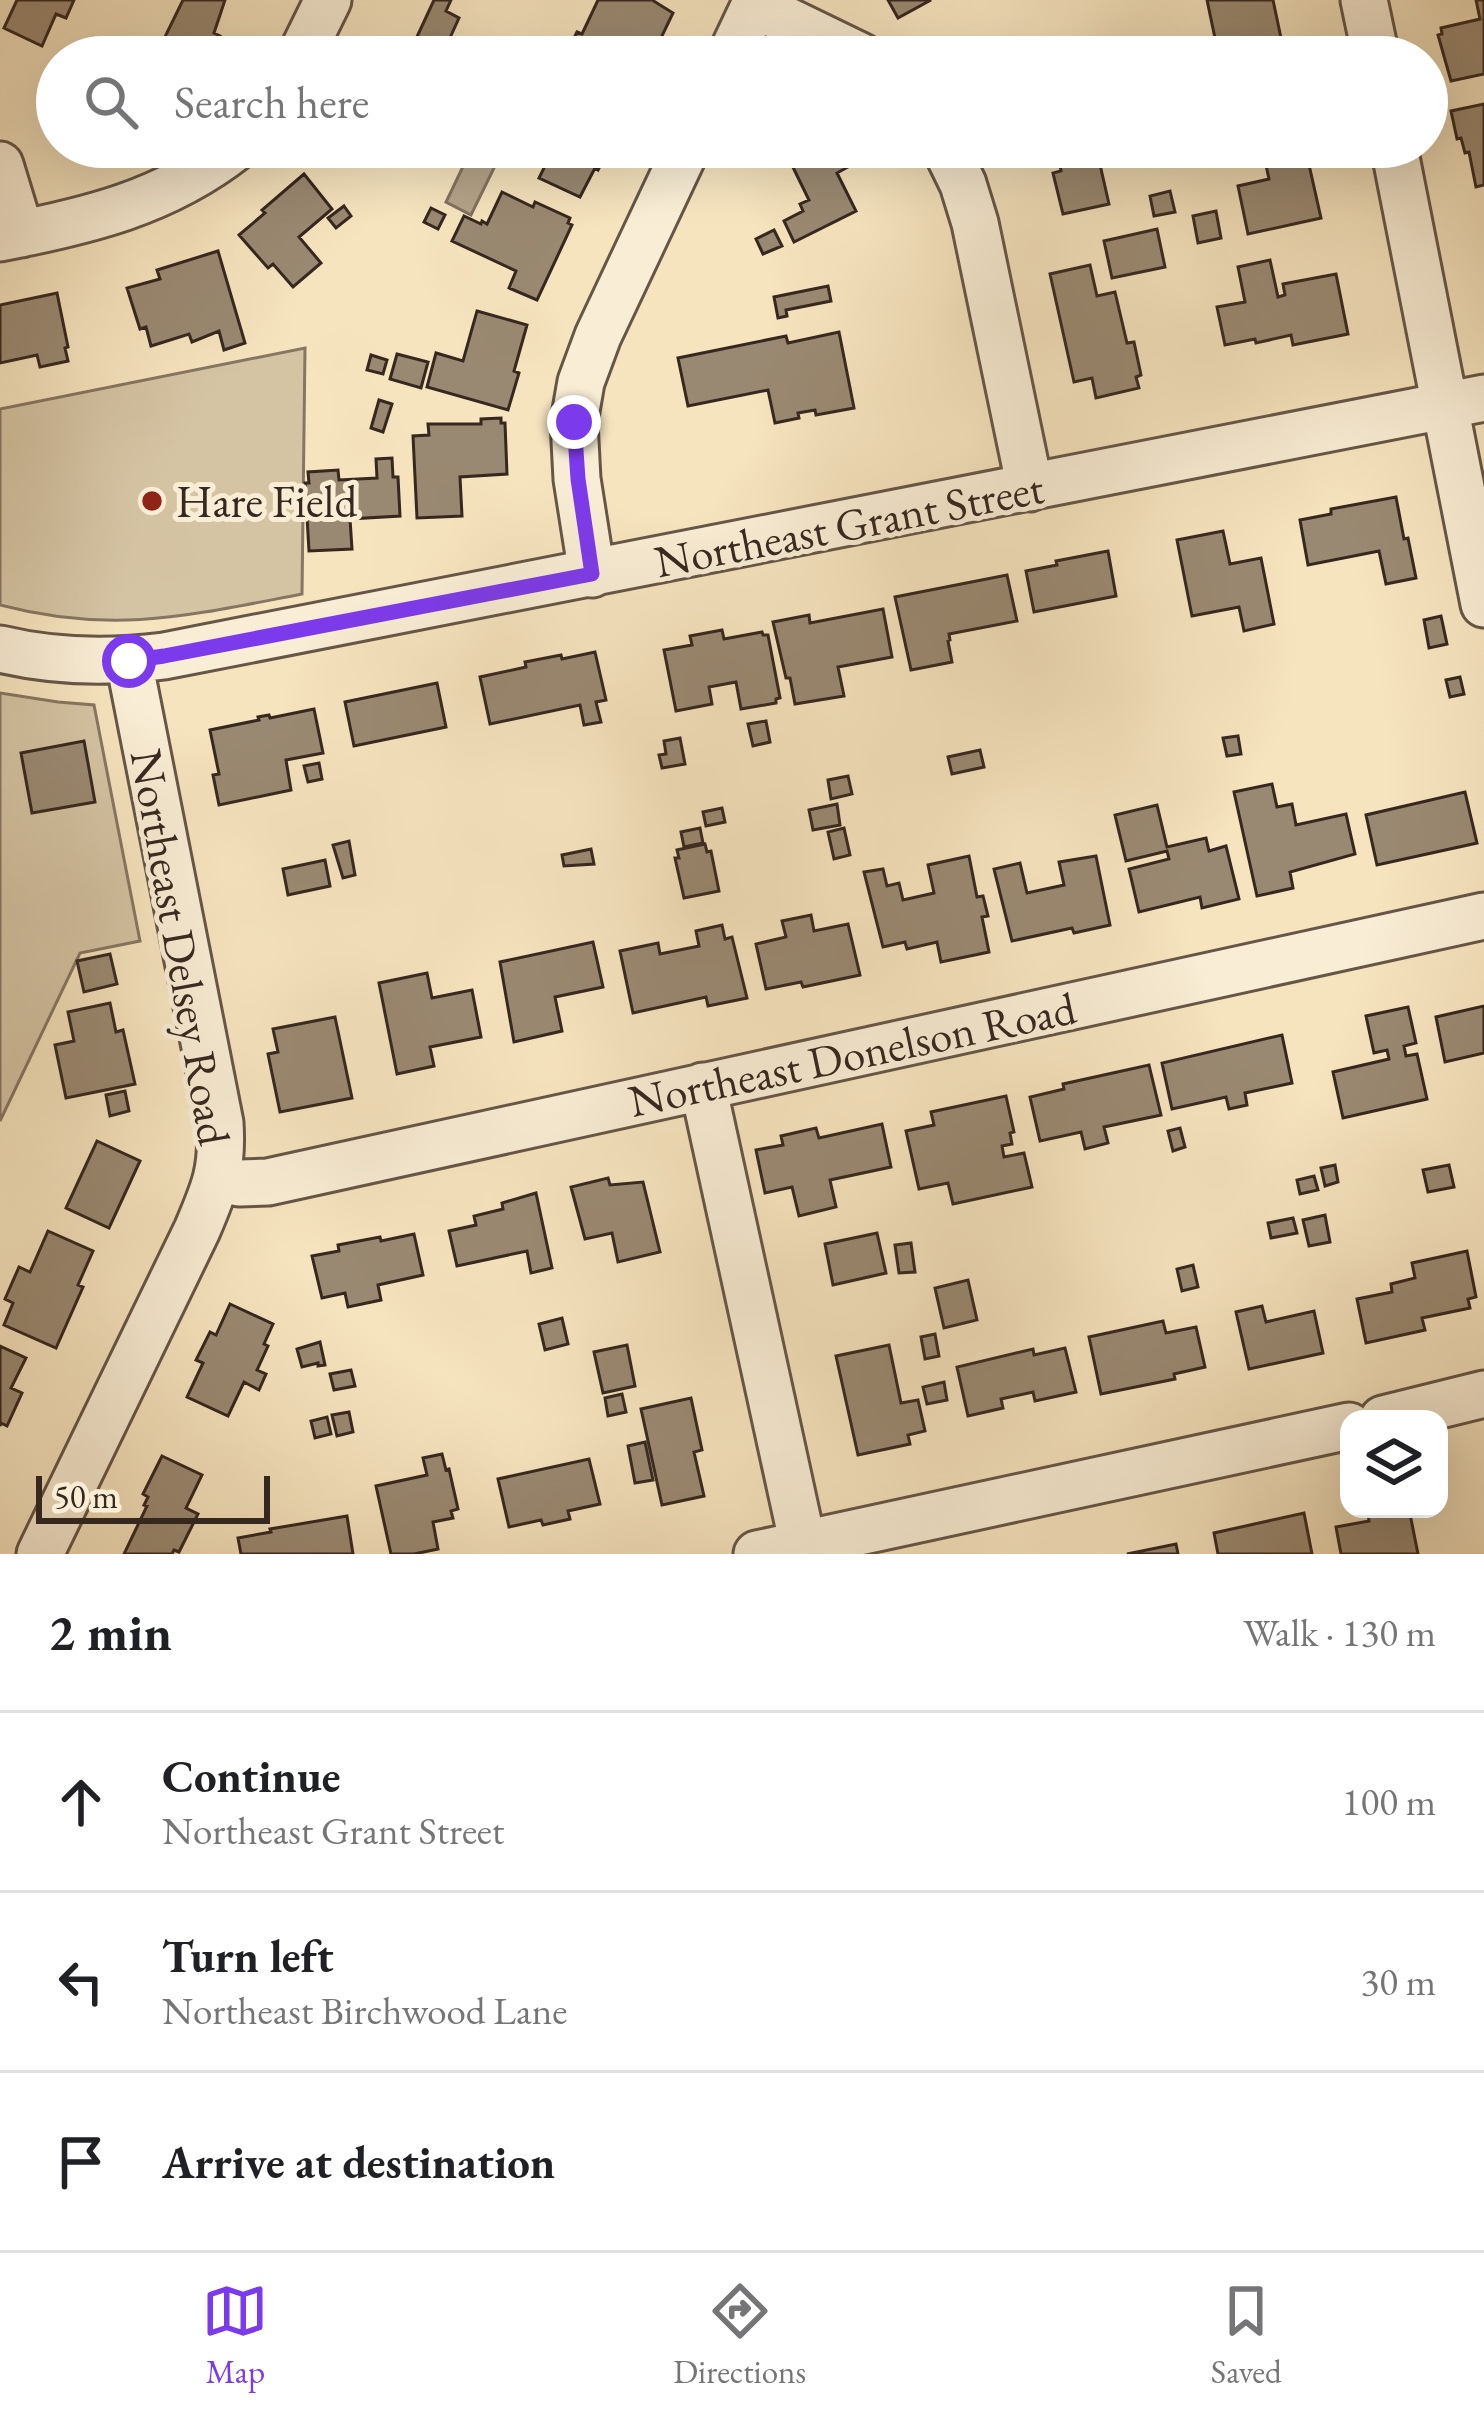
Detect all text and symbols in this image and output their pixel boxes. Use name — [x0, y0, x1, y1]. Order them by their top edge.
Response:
search box — [36, 36, 1448, 168]
icon: search — [78, 69, 144, 135]
text: Search here — [174, 73, 369, 131]
route end — [547, 395, 601, 449]
street label: Northeast Grant Street — [650, 458, 1048, 590]
place label: Hare Field — [176, 472, 357, 530]
marker: Hare Field — [139, 488, 165, 514]
route start — [102, 634, 156, 688]
street label: Northeast Delsey Road — [118, 745, 244, 1150]
street label: Northeast Donelson Road — [623, 978, 1081, 1130]
map controls — [1340, 1410, 1448, 1518]
button: layers — [1340, 1410, 1448, 1518]
scale bar — [36, 1470, 270, 1523]
text: 50 m — [54, 1475, 118, 1518]
text: 2 min — [48, 1599, 172, 1665]
text: Walk · 130 m — [1243, 1607, 1436, 1658]
text: Continue — [162, 1747, 340, 1805]
icon: ahead — [48, 1769, 114, 1835]
text: 100 m — [1342, 1776, 1436, 1827]
text: Northeast Grant Street — [162, 1805, 504, 1856]
text: Turn left — [162, 1927, 334, 1985]
icon: left — [48, 1949, 114, 2015]
text: 30 m — [1360, 1956, 1436, 2007]
text: Northeast Birchwood Lane — [162, 1985, 567, 2036]
icon: arrive — [48, 2129, 114, 2195]
text: Arrive at destination — [162, 2133, 555, 2191]
tab: Map — [202, 2278, 268, 2393]
tab: Directions — [673, 2278, 806, 2393]
tab: Saved — [1211, 2278, 1282, 2393]

